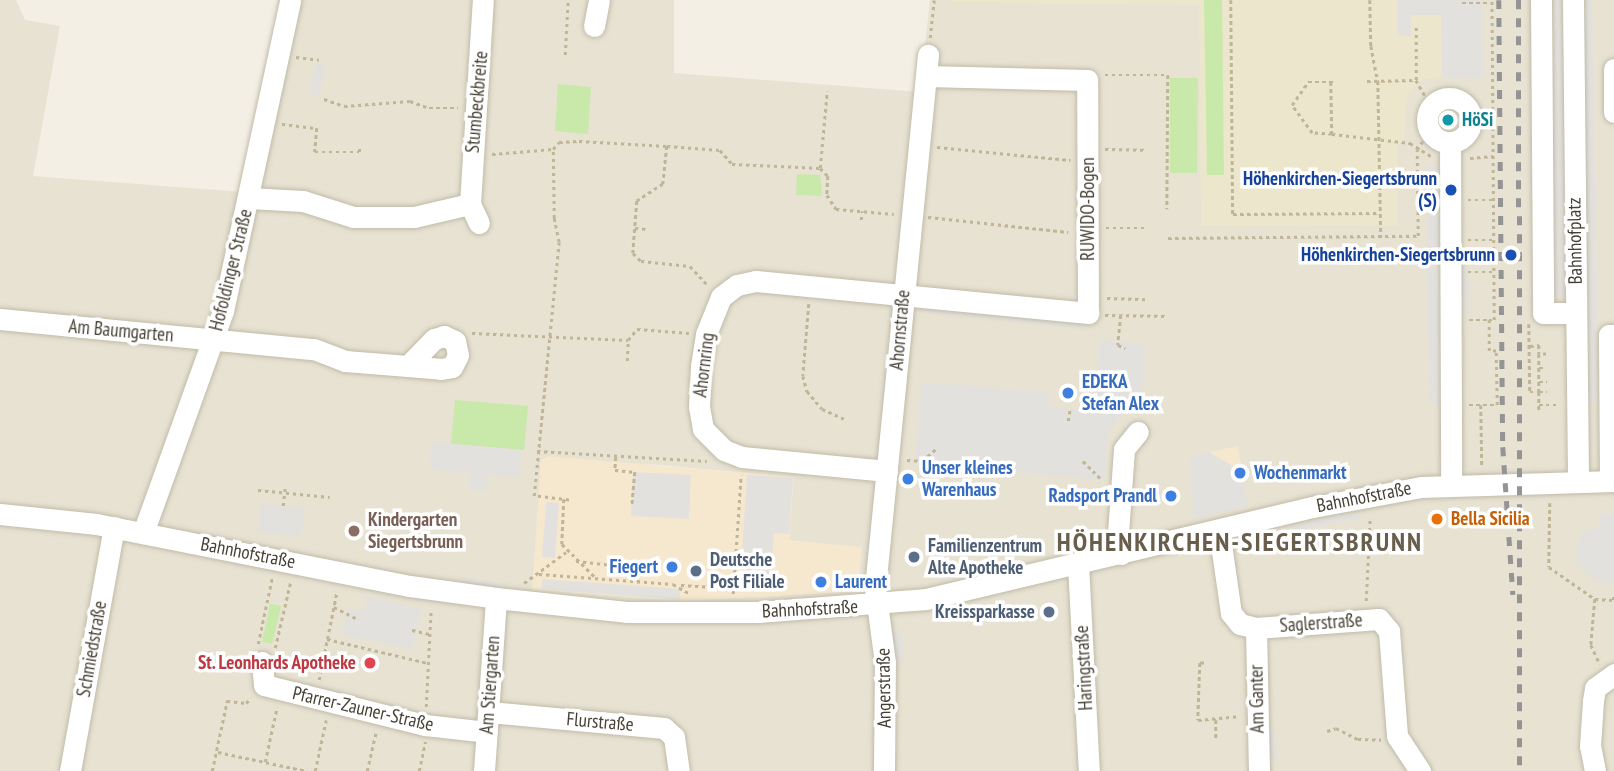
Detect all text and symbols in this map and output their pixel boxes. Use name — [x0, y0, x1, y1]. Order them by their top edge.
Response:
street label: Stumbeckbreite — [461, 50, 493, 154]
place label: HöSi — [1462, 109, 1493, 131]
marker: HöSi — [1440, 112, 1456, 128]
street label: RUWIDO-Bogen — [1077, 157, 1099, 261]
place label: Höhenkirchen-Siegertsbrunn (S) — [1243, 168, 1437, 212]
marker: Höhenkirchen-Siegertsbrunn (S) — [1443, 182, 1459, 198]
street label: Bahnhofplatz — [1563, 197, 1587, 285]
street label: Hofoldinger Straße — [205, 207, 257, 333]
place label: Höhenkirchen-Siegertsbrunn — [1301, 244, 1495, 266]
marker: Höhenkirchen-Siegertsbrunn — [1501, 245, 1521, 265]
street label: Ahornstraße — [885, 289, 915, 371]
street label: Am Baumgarten — [68, 315, 174, 347]
street label: Ahornring — [689, 331, 719, 399]
place label: EDEKA Stefan Alex — [1082, 371, 1160, 415]
marker: EDEKA Stefan Alex — [1060, 385, 1076, 401]
place label: Unser kleines Warenhaus — [922, 457, 1013, 501]
place label: Wochenmarkt — [1254, 462, 1346, 484]
marker: Wochenmarkt — [1232, 465, 1248, 481]
marker: Unser kleines Warenhaus — [900, 471, 916, 487]
street label: Bahnhofstraße — [1315, 477, 1413, 517]
place label: Radsport Prandl — [1048, 485, 1157, 507]
marker: Radsport Prandl — [1163, 488, 1179, 504]
place label: Bella Sicilia — [1451, 508, 1530, 530]
place label: Kindergarten Siegertsbrunn — [368, 509, 463, 553]
marker: Bella Sicilia — [1429, 511, 1445, 527]
marker: Kindergarten Siegertsbrunn — [346, 523, 362, 539]
district label: HÖHENKIRCHEN-SIEGERTSBRUNN — [1060, 526, 1420, 558]
street label: Bahnhofstraße — [199, 533, 297, 573]
place label: Familienzentrum Alte Apotheke — [928, 535, 1042, 579]
place label: Deutsche Post Filiale — [710, 549, 785, 593]
marker: Familienzentrum Alte Apotheke — [906, 549, 922, 565]
place label: Fiegert — [610, 556, 658, 578]
marker: Fiegert — [664, 559, 680, 575]
marker: Deutsche Post Filiale — [688, 563, 704, 579]
place label: Laurent — [835, 571, 887, 593]
marker: Laurent — [813, 574, 829, 590]
street label: Bahnhofstraße — [761, 595, 859, 623]
street label: Schmiedstraße — [72, 599, 112, 699]
place label: Kreissparkasse — [935, 601, 1035, 623]
marker: Kreissparkasse — [1041, 604, 1057, 620]
street label: Saglerstraße — [1279, 609, 1363, 637]
street label: Haringstraße — [1070, 625, 1098, 711]
street label: Am Stiergarten — [475, 635, 505, 735]
street label: Angerstraße — [872, 648, 896, 728]
place label: St. Leonhards Apotheke — [196, 652, 356, 674]
marker: St. Leonhards Apotheke — [362, 655, 378, 671]
street label: Am Ganter — [1245, 664, 1269, 734]
street label: Pfarrer-Zauner-Straße — [290, 682, 436, 736]
street label: Flurstraße — [565, 708, 635, 736]

